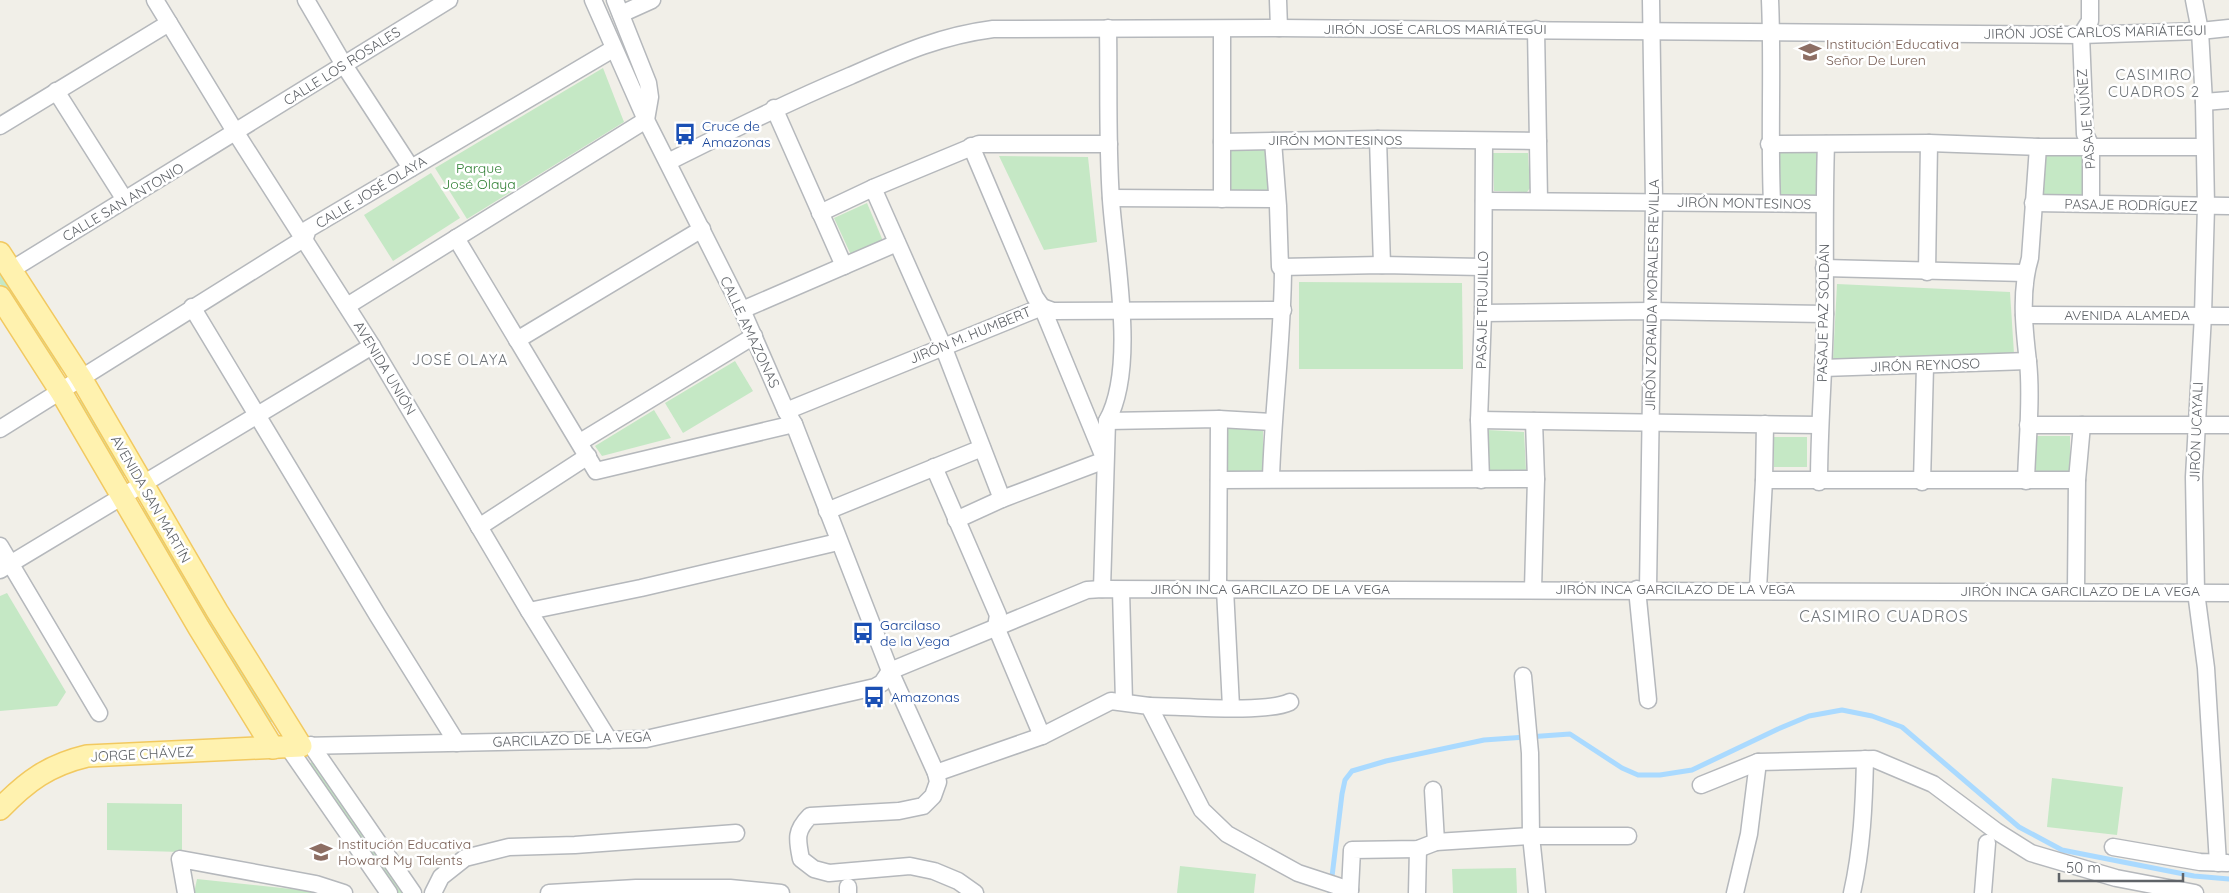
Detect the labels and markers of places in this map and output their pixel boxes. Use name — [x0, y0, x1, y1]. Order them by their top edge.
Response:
place label: Institución Educativa Señor De Luren — [1826, 35, 1959, 69]
school or university icon: Institución Educativa Señor De Luren — [1797, 39, 1823, 65]
place label: Cruce de Amazonas — [702, 117, 770, 151]
bus stop icon: Cruce de Amazonas — [672, 121, 698, 147]
place label: Garcilaso de la Vega — [880, 616, 950, 650]
bus stop icon: Garcilaso de la Vega — [850, 620, 876, 646]
bus stop icon: Amazonas — [861, 684, 887, 710]
place label: Amazonas — [891, 688, 959, 706]
place label: Institución Educativa Howard My Talents — [338, 835, 471, 869]
school or university icon: Institución Educativa Howard My Talents — [308, 839, 334, 865]

